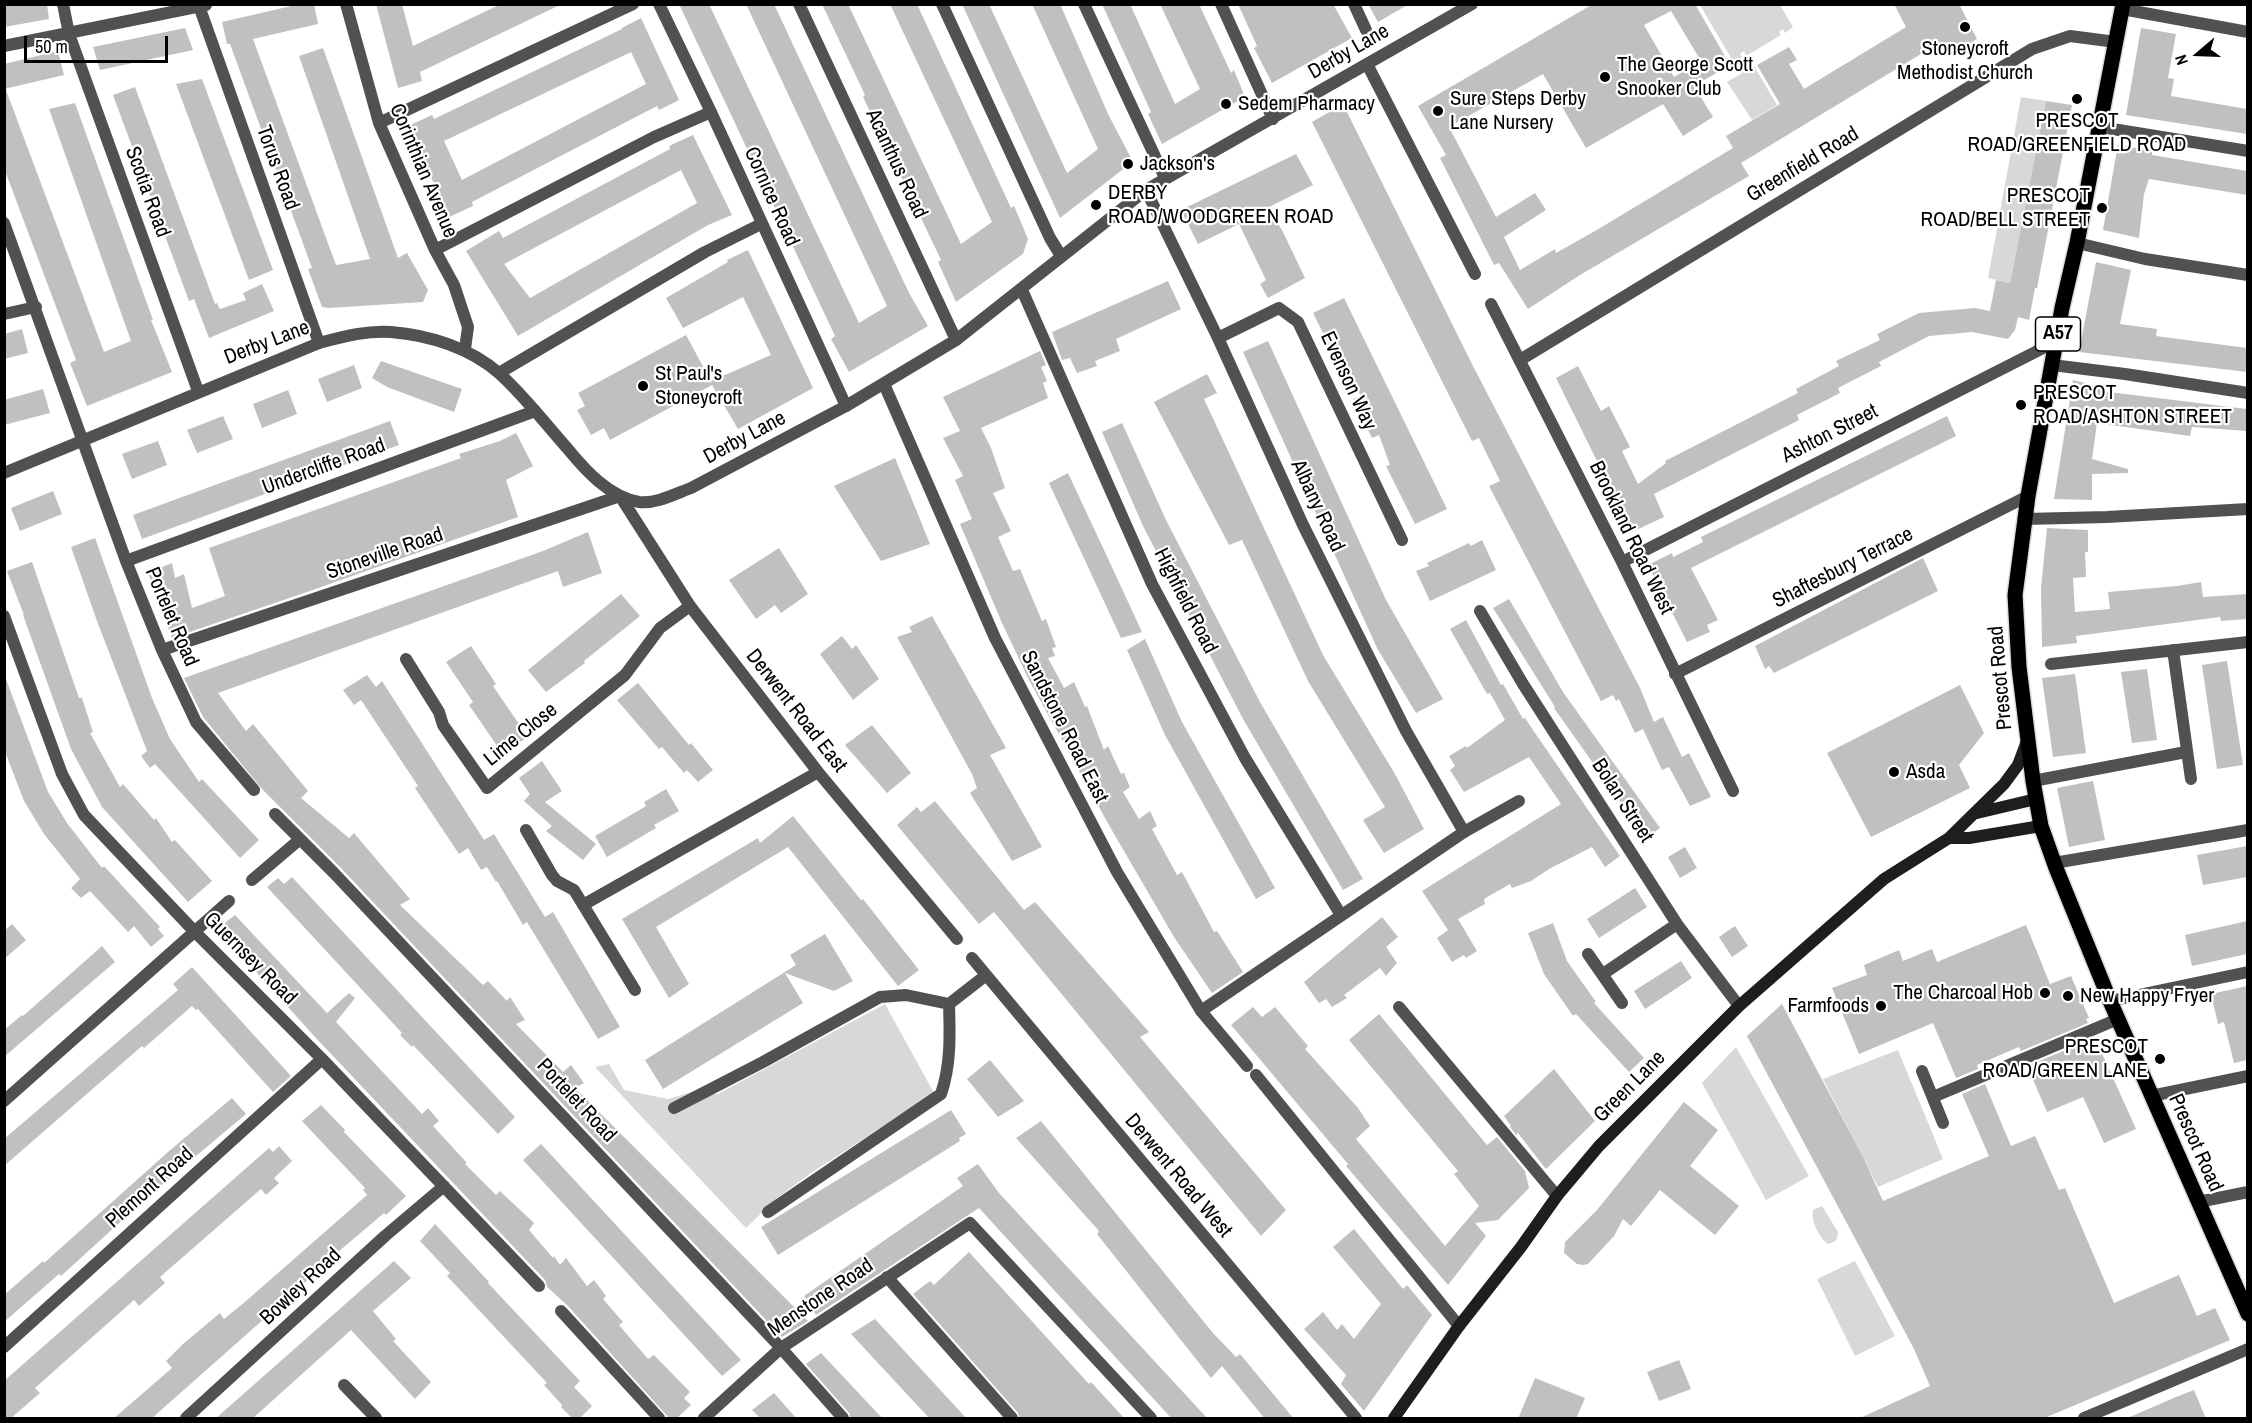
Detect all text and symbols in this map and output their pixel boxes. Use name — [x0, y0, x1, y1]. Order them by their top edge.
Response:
street label: Derby Lane — [1304, 19, 1394, 85]
marker: Stoneycroft Methodist Church — [1958, 20, 1972, 34]
scale bar — [27, 24, 171, 62]
north arrow — [2168, 24, 2228, 84]
text: 50 m — [35, 34, 68, 59]
place label: Stoneycroft Methodist Church — [1897, 36, 2033, 86]
place label: The George Scott Snooker Club — [1617, 52, 1753, 102]
text: N — [2169, 52, 2193, 68]
marker: The George Scott Snooker Club — [1598, 70, 1612, 84]
place label: Sure Steps Derby Lane Nursery — [1450, 86, 1586, 136]
place label: Sedem Pharmacy — [1238, 91, 1375, 117]
marker: PRESCOT ROAD/GREENFIELD ROAD — [2070, 92, 2084, 106]
marker: Sedem Pharmacy — [1219, 97, 1233, 111]
street label: Corinthian Avenue — [383, 100, 463, 242]
marker: Sure Steps Derby Lane Nursery — [1431, 104, 1445, 118]
street label: Acanthus Road — [860, 105, 932, 223]
place label: PRESCOT ROAD/GREENFIELD ROAD — [1967, 108, 2187, 158]
street label: Torus Road — [250, 122, 304, 214]
street label: Greenfield Road — [1742, 122, 1864, 208]
street label: Scotia Road — [119, 143, 175, 241]
street label: Cornice Road — [738, 143, 804, 251]
place label: Jackson's — [1140, 151, 1215, 177]
marker: Jackson's — [1121, 157, 1135, 171]
place label: DERBY ROAD/WOODGREEN ROAD — [1108, 180, 1334, 230]
place label: PRESCOT ROAD/BELL STREET — [1921, 183, 2090, 233]
marker: DERBY ROAD/WOODGREEN ROAD — [1089, 198, 1103, 212]
marker: PRESCOT ROAD/BELL STREET — [2095, 201, 2109, 215]
street label: Derby Lane — [221, 315, 313, 371]
road number: A57 — [2036, 317, 2080, 351]
street label: Evenson Way — [1314, 328, 1382, 434]
place label: St Paul's Stoneycroft — [655, 361, 742, 411]
marker: St Paul's Stoneycroft — [636, 379, 650, 393]
place label: PRESCOT ROAD/ASHTON STREET — [2033, 380, 2232, 430]
marker: PRESCOT ROAD/ASHTON STREET — [2014, 398, 2028, 412]
street label: Ashton Street — [1778, 399, 1882, 469]
street label: Derby Lane — [700, 406, 790, 470]
street label: Undercliffe Road — [259, 433, 389, 501]
street label: Albany Road — [1285, 456, 1349, 556]
street label: Brookland Road West — [1583, 457, 1679, 619]
street label: Stoneville Road — [323, 522, 447, 586]
street label: Shaftesbury Terrace — [1769, 522, 1917, 614]
street label: Highfield Road — [1148, 544, 1222, 658]
street label: Portelet Road — [139, 564, 203, 670]
street label: Prescot Road — [1984, 625, 2018, 731]
street label: Derwent Road East — [740, 644, 852, 778]
street label: Sandstone Road East — [1015, 647, 1113, 807]
street label: Lime Close — [479, 698, 563, 772]
street label: Bolan Street — [1586, 754, 1658, 848]
place label: Asda — [1906, 759, 1945, 785]
marker: Asda — [1887, 765, 1901, 779]
street label: Guernsey Road — [198, 907, 302, 1011]
place label: The Charcoal Hob — [1893, 980, 2033, 1006]
place label: New Happy Fryer — [2080, 983, 2214, 1009]
marker: The Charcoal Hob — [2038, 986, 2052, 1000]
marker: New Happy Fryer — [2061, 989, 2075, 1003]
place label: Farmfoods — [1788, 993, 1869, 1019]
marker: Farmfoods — [1874, 999, 1888, 1013]
place label: PRESCOT ROAD/GREEN LANE — [1982, 1034, 2148, 1084]
street label: Green Lane — [1589, 1046, 1671, 1128]
marker: PRESCOT ROAD/GREEN LANE — [2153, 1052, 2167, 1066]
street label: Portelet Road — [531, 1054, 621, 1148]
street label: Prescot Road — [2162, 1090, 2228, 1196]
street label: Derwent Road West — [1119, 1109, 1237, 1243]
street label: Plemont Road — [101, 1142, 199, 1234]
street label: Bowley Road — [255, 1243, 347, 1331]
street label: Menstone Road — [764, 1254, 878, 1342]

